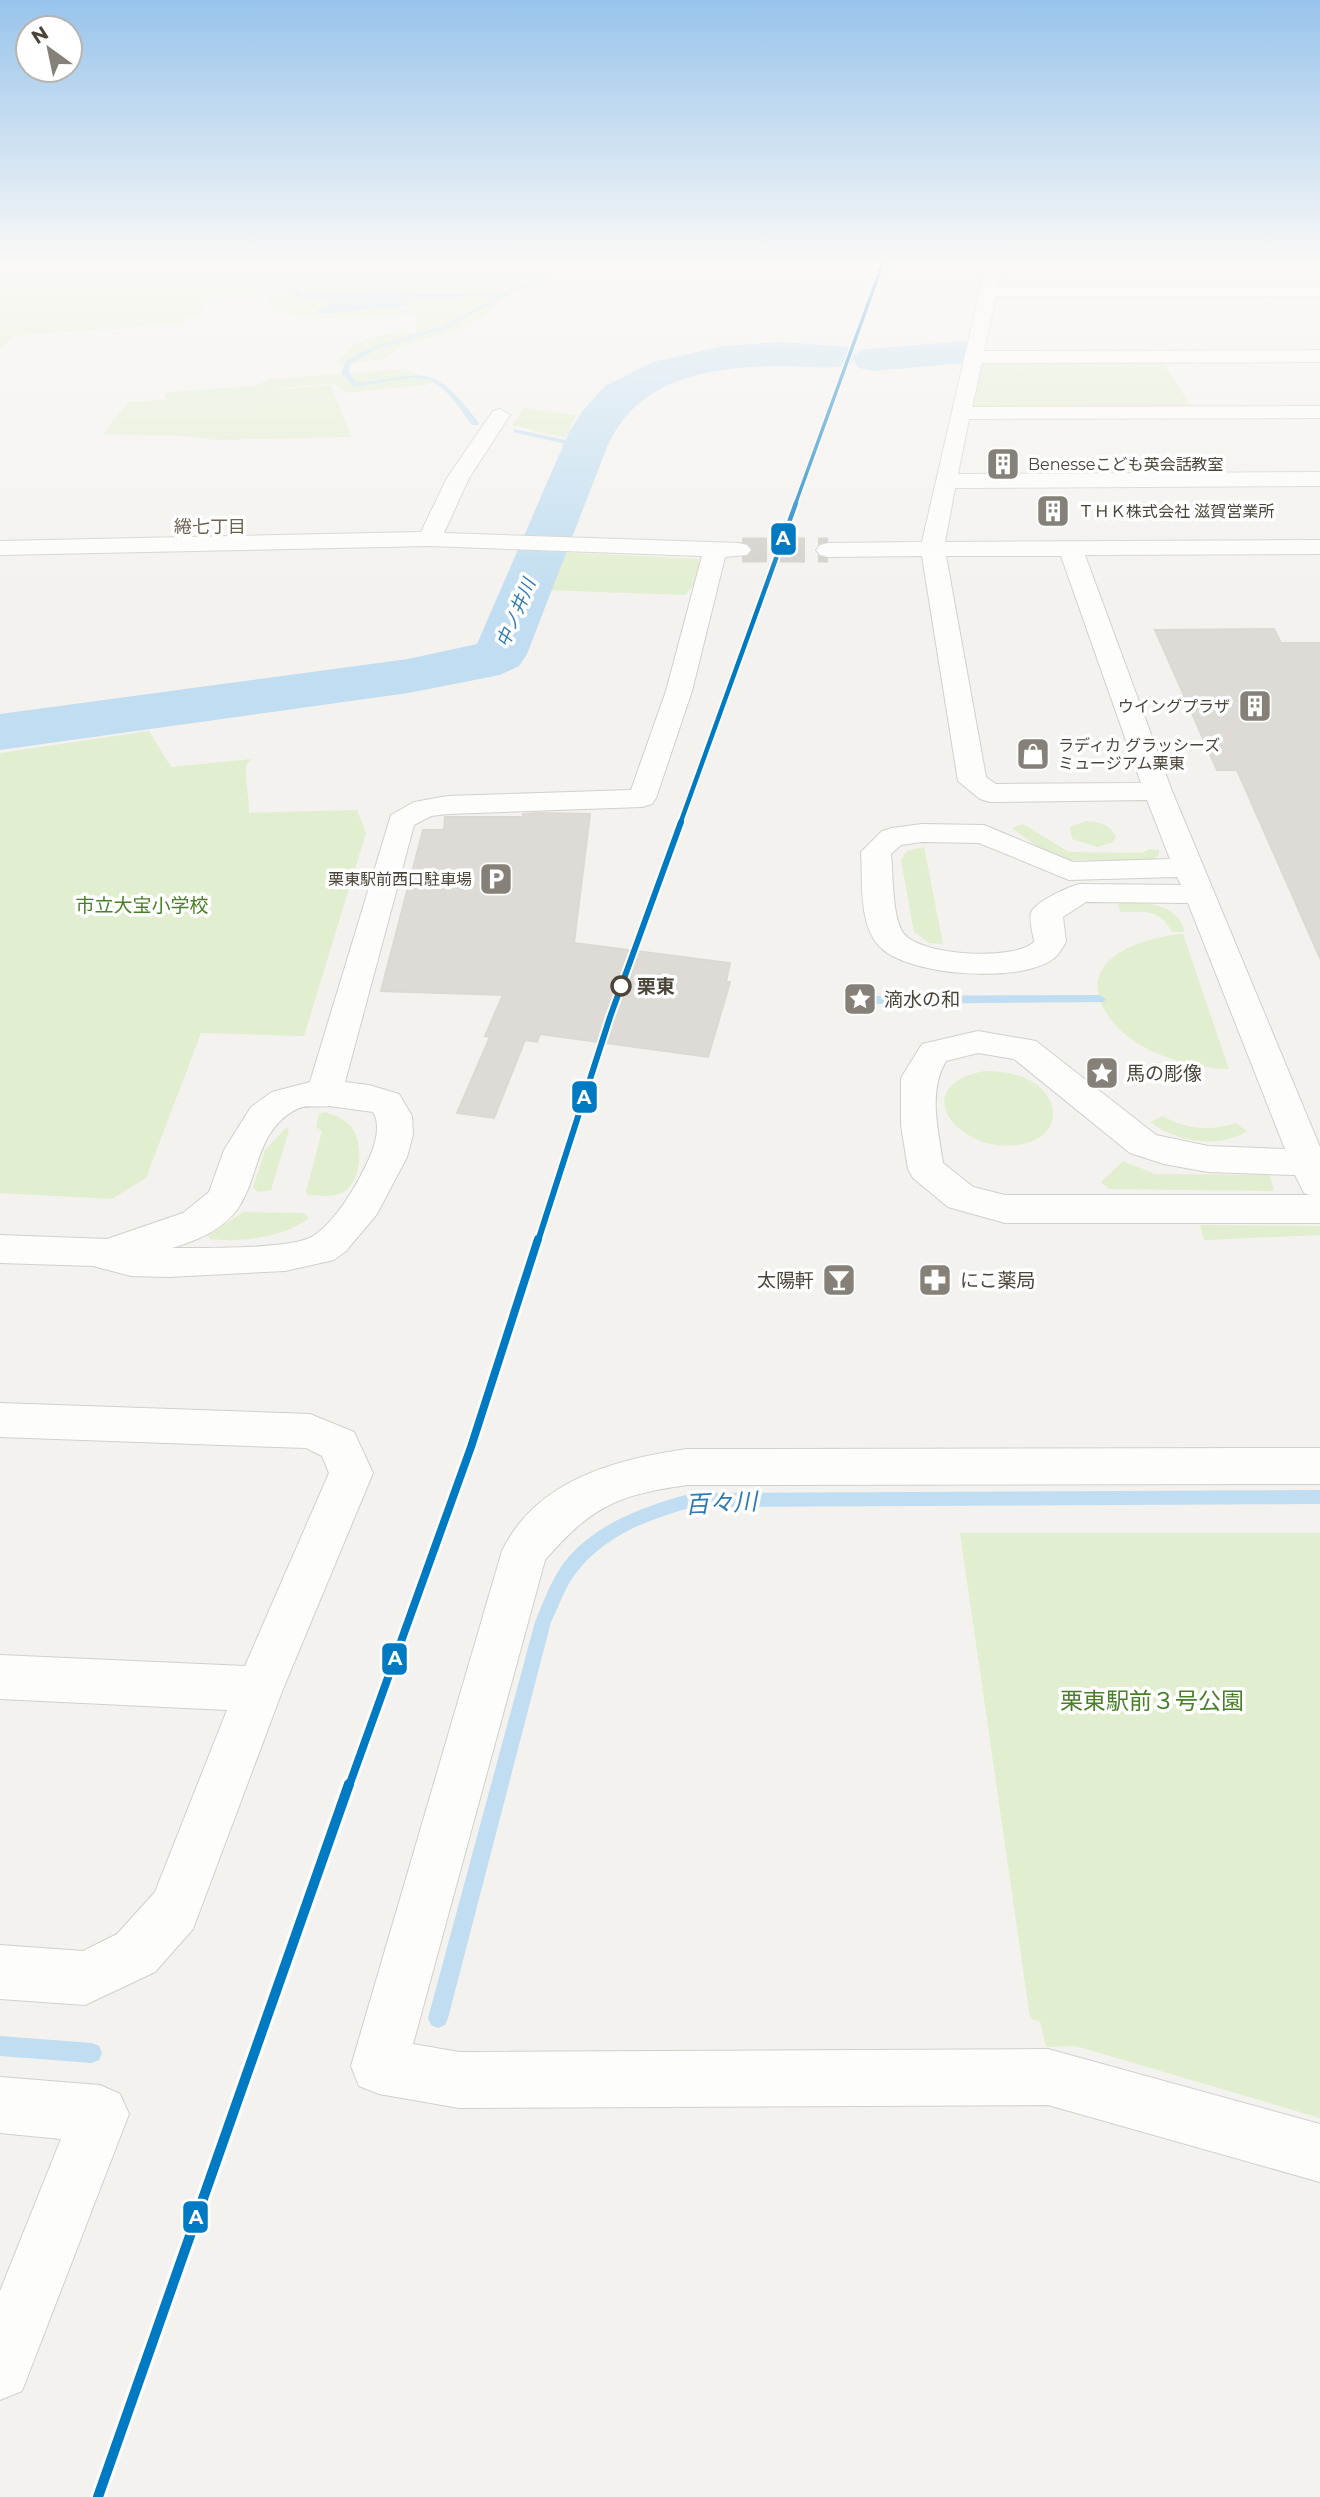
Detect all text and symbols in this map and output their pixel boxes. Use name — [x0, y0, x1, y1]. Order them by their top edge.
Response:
north arrow — [14, 14, 84, 84]
text: N — [27, 21, 53, 49]
building icon: Benesseこども英会話教室 — [984, 445, 1022, 483]
place label: Benesseこども英会話教室 — [1028, 455, 1224, 474]
building icon: ＴＨＫ株式会社 滋賀営業所 — [1034, 492, 1072, 530]
place label: ＴＨＫ株式会社 滋賀営業所 — [1078, 502, 1274, 521]
district label: 綣七丁目 — [174, 516, 246, 538]
line badge: A — [770, 522, 797, 556]
text: A — [775, 527, 791, 550]
water label: 中ノ井川 — [492, 574, 541, 650]
building icon: ウイングプラザ — [1236, 687, 1274, 725]
place label: ウイングプラザ — [1118, 697, 1230, 716]
shop icon: ラディカ グラッシーズ ミュージアム栗東 — [1014, 735, 1052, 773]
place label: ラディカ グラッシーズ ミュージアム栗東 — [1058, 736, 1220, 773]
parking icon: 栗東駅前西口駐車場 — [477, 860, 515, 898]
place label: 栗東駅前西口駐車場 — [328, 870, 472, 889]
park label: 市立大宝小学校 — [75, 894, 209, 917]
place label: 栗東 — [637, 975, 675, 998]
marker: 栗東 — [611, 976, 631, 996]
place icon: 滴水の和 — [841, 980, 879, 1018]
place label: 滴水の和 — [884, 988, 960, 1011]
place icon: 馬の彫像 — [1083, 1054, 1121, 1092]
place label: 馬の彫像 — [1126, 1062, 1202, 1085]
line badge: A — [571, 1080, 598, 1114]
text: A — [576, 1086, 592, 1109]
bar icon: 太陽軒 — [820, 1261, 858, 1299]
pharmacy icon: にこ薬局 — [916, 1261, 954, 1299]
place label: 太陽軒 — [757, 1269, 814, 1292]
place label: にこ薬局 — [960, 1269, 1036, 1292]
water label: 百々川 — [684, 1486, 761, 1519]
line badge: A — [381, 1642, 408, 1676]
text: A — [387, 1647, 403, 1670]
park label: 栗東駅前３号公園 — [1060, 1687, 1244, 1715]
line badge: A — [182, 2200, 209, 2234]
text: A — [188, 2206, 204, 2229]

